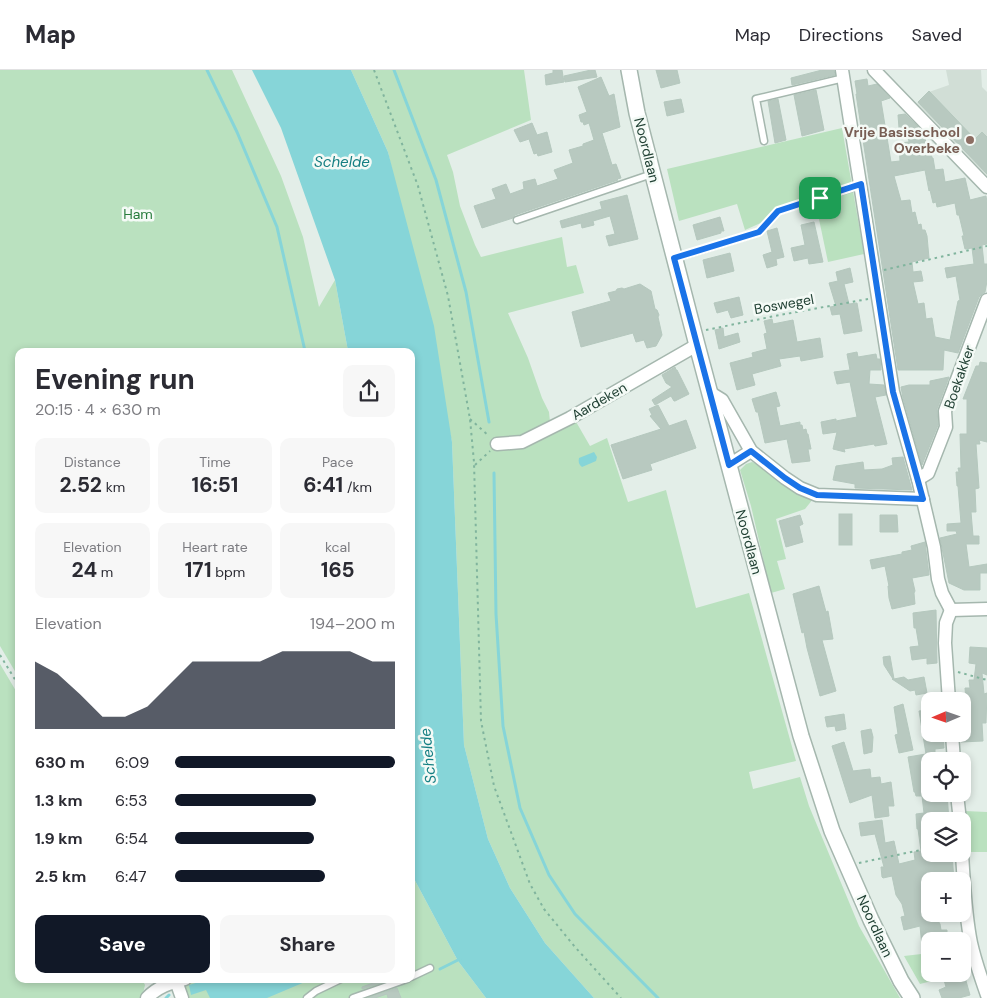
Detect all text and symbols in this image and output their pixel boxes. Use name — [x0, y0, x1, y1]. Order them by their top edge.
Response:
text: Map — [25, 19, 76, 50]
text: Map — [735, 23, 771, 47]
text: Directions — [799, 23, 884, 47]
text: Saved — [912, 23, 962, 47]
street label: Noordlaan — [630, 116, 664, 184]
place label: Vrije Basisschool Overbeke — [844, 123, 960, 157]
marker: Vrije Basisschool Overbeke — [964, 134, 976, 146]
water label: Schelde — [314, 152, 370, 172]
pin — [799, 177, 841, 219]
icon: arrive — [806, 184, 834, 212]
park label: Ham — [123, 205, 153, 223]
street label: Boswegel — [753, 290, 815, 318]
street label: Boekakker — [940, 343, 978, 411]
text: Evening run — [35, 361, 195, 398]
button: share — [343, 365, 395, 417]
street label: Aardeken — [568, 378, 630, 424]
text: 20:15 · 4 × 630 m — [35, 399, 161, 420]
text: Distance — [64, 453, 121, 471]
text: Time — [199, 453, 231, 471]
text: Pace — [322, 453, 353, 471]
text: 2.52 — [59, 471, 102, 499]
text: 16:51 — [191, 471, 238, 499]
text: 6:41 — [303, 471, 343, 499]
text: km — [102, 478, 125, 496]
text: /km — [343, 478, 372, 496]
street label: Noordlaan — [732, 508, 766, 576]
text: Elevation — [63, 538, 122, 556]
text: Heart rate — [182, 538, 248, 556]
text: kcal — [325, 538, 350, 556]
text: 24 — [71, 556, 97, 584]
text: 171 — [185, 556, 212, 584]
text: 165 — [321, 556, 354, 584]
text: m — [97, 563, 113, 581]
text: bpm — [212, 563, 245, 581]
text: Elevation — [35, 613, 102, 634]
text: 194–200 m — [310, 613, 395, 634]
north arrow — [921, 692, 971, 742]
map controls — [921, 692, 971, 982]
water label: Schelde — [415, 727, 441, 785]
text: 630 m — [35, 752, 85, 773]
text: 6:09 — [115, 752, 149, 773]
button: locate — [921, 752, 971, 802]
text: 1.3 km — [35, 790, 83, 811]
text: 6:53 — [115, 790, 148, 811]
button: layers — [921, 812, 971, 862]
text: 1.9 km — [35, 828, 83, 849]
text: 6:54 — [115, 828, 148, 849]
text: 2.5 km — [35, 866, 86, 887]
text: 6:47 — [115, 866, 147, 887]
button: + — [921, 872, 971, 922]
street label: Noordlaan — [853, 892, 897, 960]
button: Save — [35, 915, 210, 973]
button: Share — [220, 915, 395, 973]
button: − — [921, 932, 971, 982]

